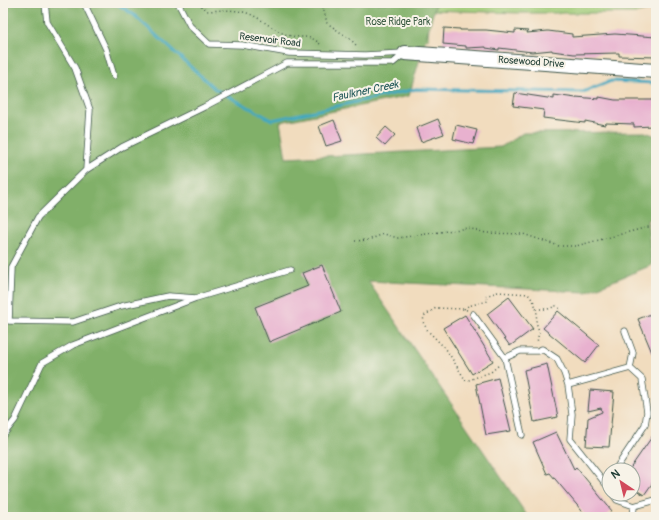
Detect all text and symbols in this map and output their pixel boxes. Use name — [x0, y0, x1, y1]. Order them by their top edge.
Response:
park label: Rose Ridge Park — [366, 16, 431, 28]
street label: Reservoir Road — [239, 30, 301, 50]
street label: Rosewood Drive — [497, 54, 565, 70]
water label: Faulkner Creek — [331, 77, 401, 104]
north arrow — [601, 462, 641, 502]
text: N — [609, 466, 623, 482]

